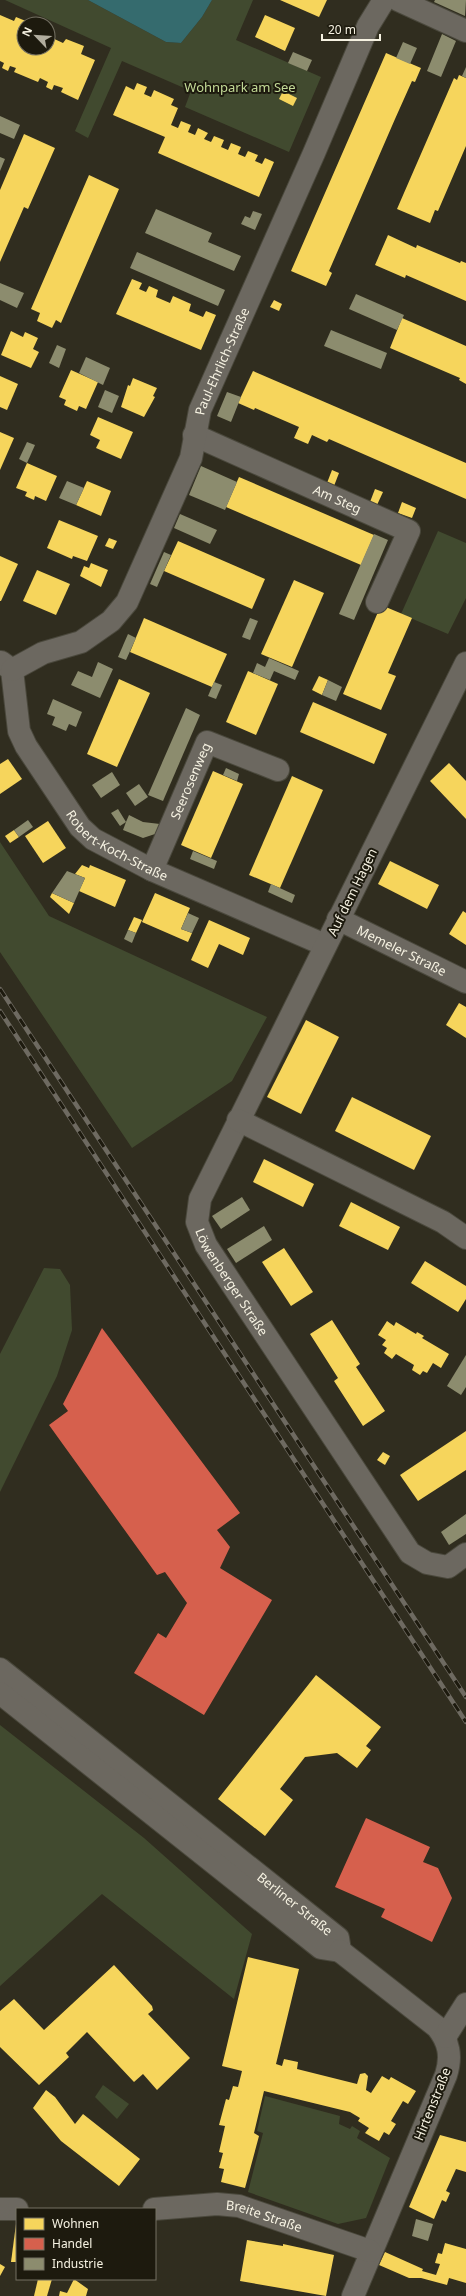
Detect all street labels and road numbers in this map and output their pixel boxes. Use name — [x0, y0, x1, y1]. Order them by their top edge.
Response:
street label: Paul-Ehrlich-Straße — [190, 305, 253, 417]
street label: Am Steg — [310, 480, 364, 518]
street label: Seerosenweg — [166, 740, 215, 822]
street label: Robert-Koch-Straße — [62, 806, 171, 885]
street label: Auf dem Hagen — [323, 845, 381, 939]
street label: Memeler Straße — [354, 921, 450, 980]
street label: Löwenberger Straße — [191, 1225, 273, 1339]
street label: Berliner Straße — [253, 1868, 337, 1939]
street label: Hirtenstraße — [409, 2065, 455, 2143]
street label: Breite Straße — [225, 2196, 305, 2236]

